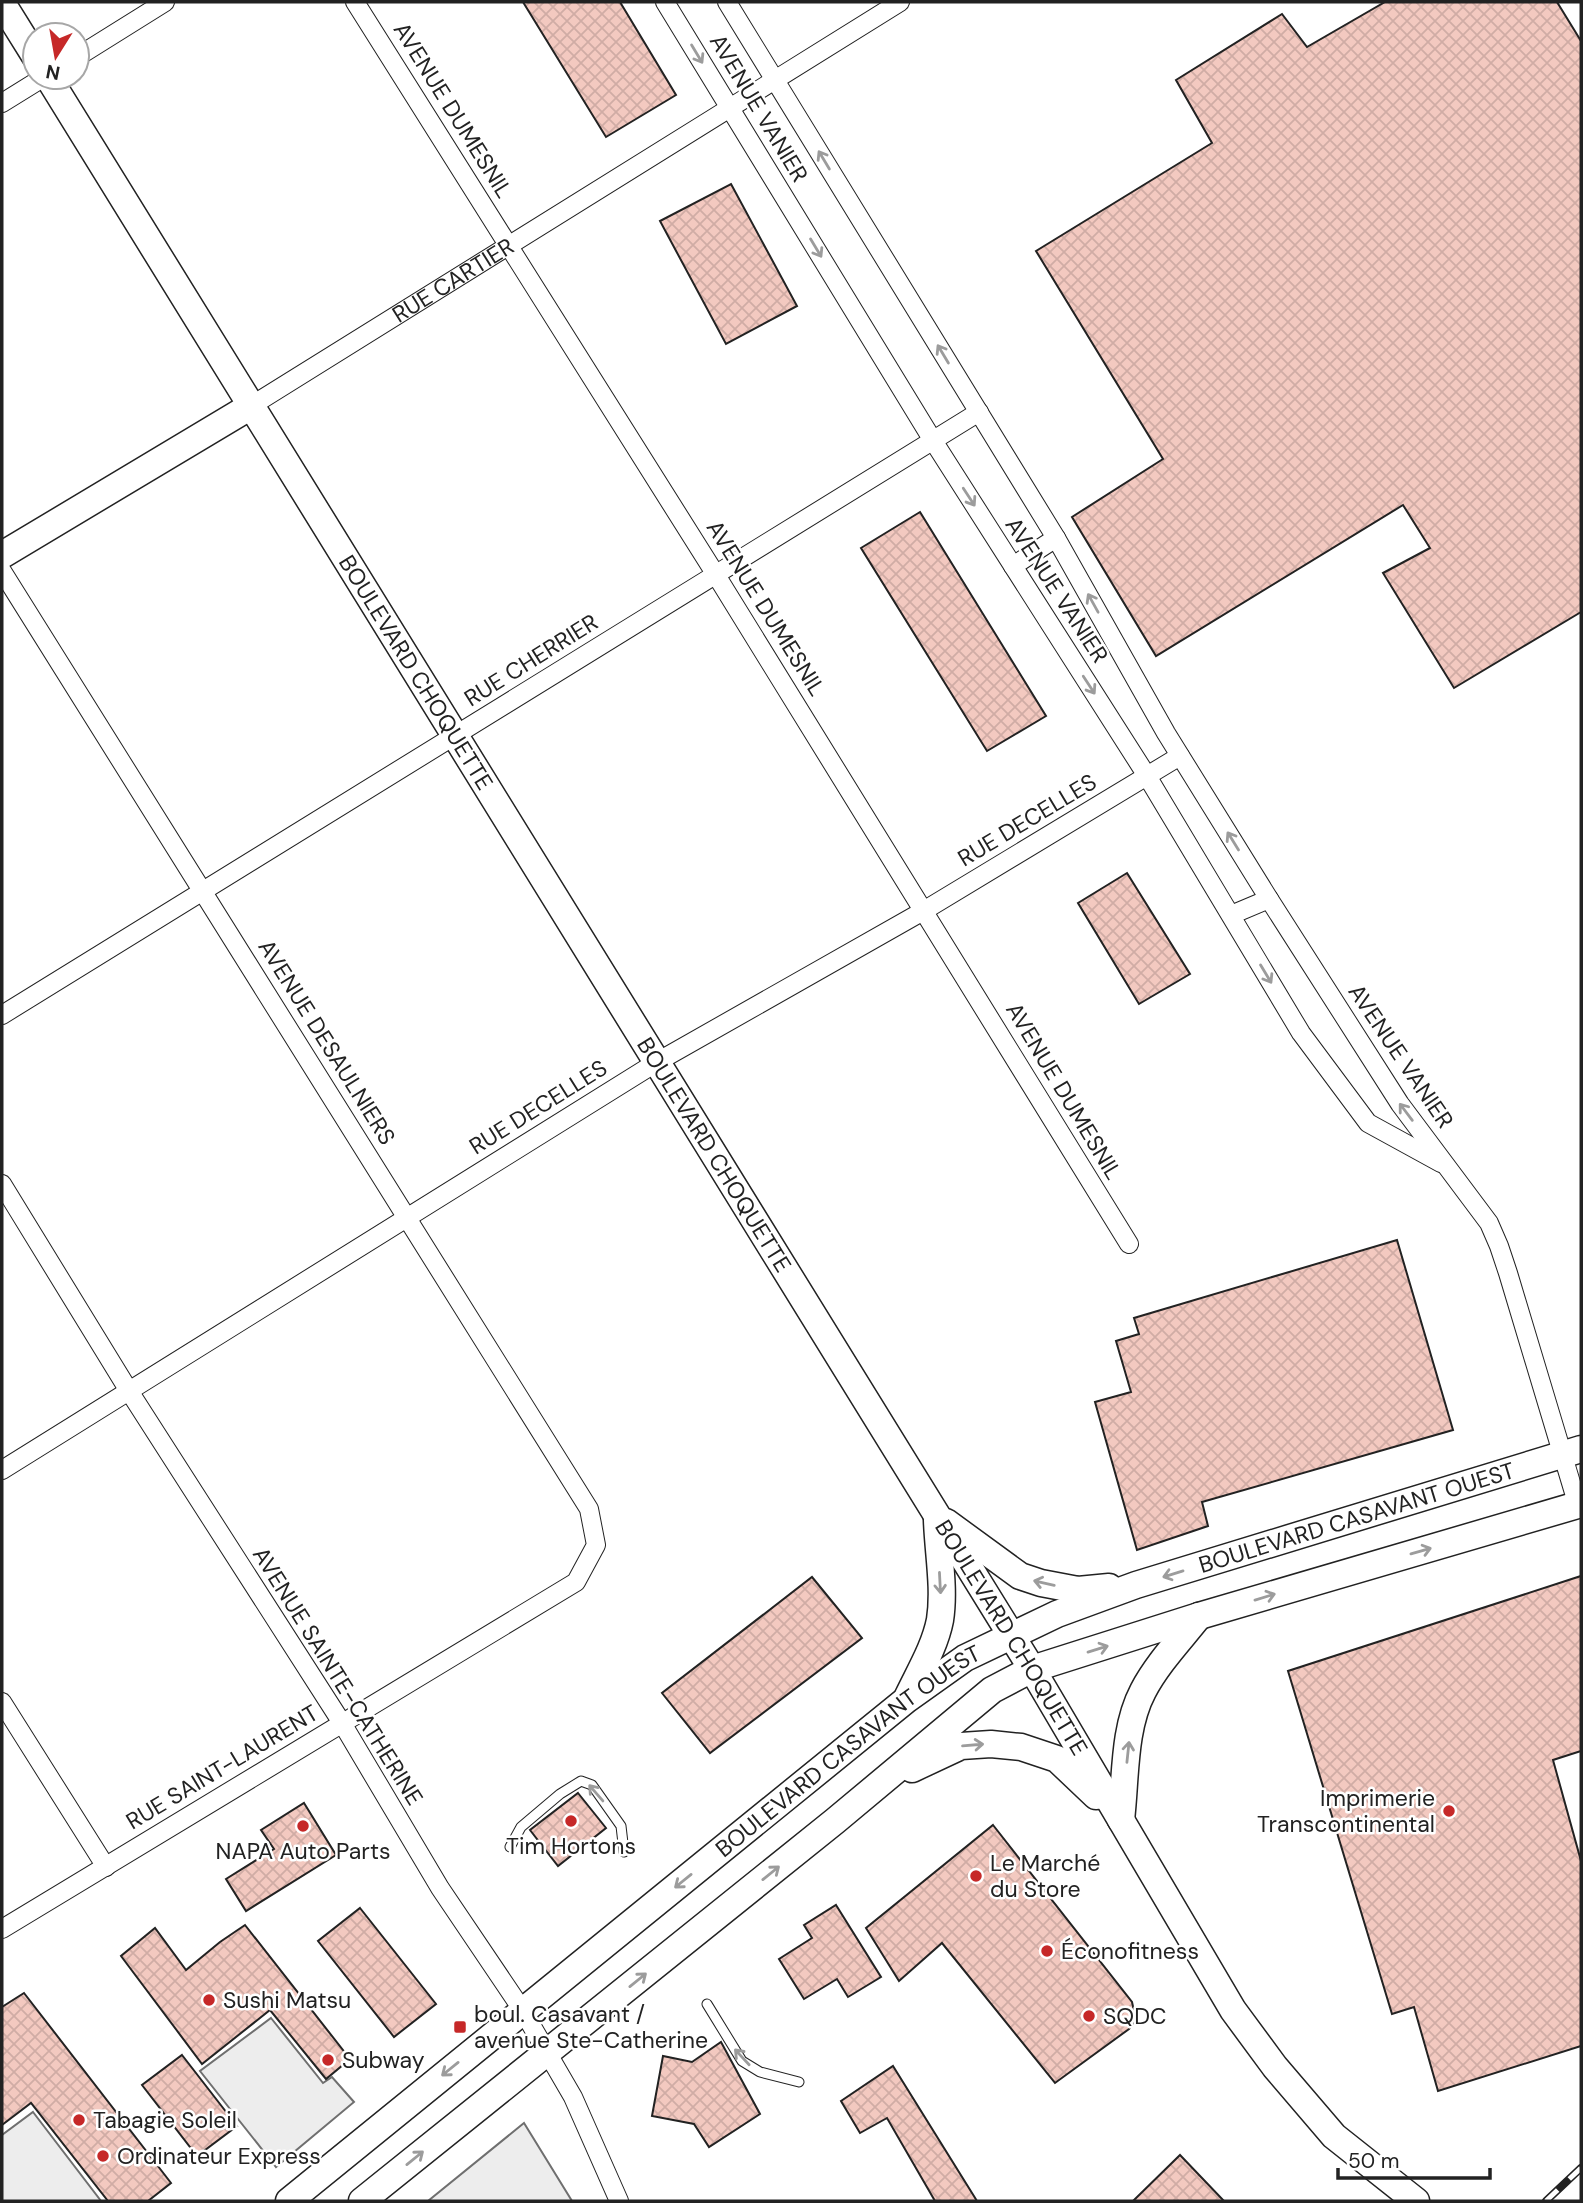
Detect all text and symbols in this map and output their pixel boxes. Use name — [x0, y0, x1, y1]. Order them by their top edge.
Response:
street label: AVENUE DUMESNIL — [387, 17, 519, 203]
north arrow — [21, 21, 91, 91]
street label: AVENUE VANIER — [703, 28, 815, 188]
one-way arrow — [690, 44, 704, 64]
text: N — [44, 59, 62, 86]
one-way arrow — [817, 150, 831, 170]
street label: RUE CARTIER — [387, 231, 520, 329]
one-way arrow — [809, 238, 823, 258]
one-way arrow — [936, 344, 950, 364]
one-way arrow — [962, 486, 976, 506]
street label: AVENUE VANIER — [999, 511, 1115, 669]
street label: AVENUE DUMESNIL — [700, 515, 832, 701]
street label: BOULEVARD CHOQUETTE — [332, 549, 500, 795]
one-way arrow — [1086, 593, 1100, 613]
street label: RUE CHERRIER — [458, 607, 604, 713]
one-way arrow — [1083, 675, 1097, 695]
street label: RUE DECELLES — [952, 767, 1102, 873]
one-way arrow — [1225, 832, 1240, 851]
street label: AVENUE DESAULNIERS — [252, 934, 402, 1150]
one-way arrow — [1259, 964, 1273, 984]
street label: AVENUE VANIER — [1342, 978, 1460, 1134]
street label: AVENUE DUMESNIL — [999, 997, 1129, 1185]
street label: BOULEVARD CHOQUETTE — [630, 1032, 798, 1278]
street label: RUE DECELLES — [464, 1053, 612, 1161]
one-way arrow — [1399, 1103, 1413, 1122]
street label: BOULEVARD CASAVANT OUEST — [1195, 1455, 1518, 1580]
street label: BOULEVARD CHOQUETTE — [928, 1514, 1095, 1761]
street label: AVENUE SAINTE-CATHERINE — [246, 1541, 430, 1811]
one-way arrow — [1410, 1543, 1432, 1556]
one-way arrow — [1163, 1568, 1185, 1581]
one-way arrow — [934, 1572, 947, 1594]
one-way arrow — [1033, 1576, 1056, 1589]
one-way arrow — [1254, 1590, 1276, 1603]
street label: BOULEVARD CASAVANT OUEST — [709, 1638, 985, 1864]
one-way arrow — [1086, 1641, 1108, 1654]
street label: RUE SAINT-LAURENT — [120, 1698, 324, 1836]
one-way arrow — [961, 1738, 984, 1751]
one-way arrow — [1122, 1741, 1135, 1764]
place label: Imprimerie Transcontinental — [1257, 1783, 1435, 1839]
one-way arrow — [588, 1784, 604, 1802]
marker: Imprimerie Transcontinental — [1441, 1803, 1457, 1819]
marker: Tim Hortons — [563, 1813, 579, 1829]
marker: NAPA Auto Parts — [295, 1818, 311, 1834]
place label: Tim Hortons — [506, 1831, 636, 1861]
place label: NAPA Auto Parts — [216, 1836, 390, 1866]
place label: Le Marché du Store — [990, 1848, 1100, 1904]
one-way arrow — [761, 1865, 779, 1881]
marker: Le Marché du Store — [968, 1868, 984, 1884]
one-way arrow — [675, 1874, 693, 1889]
place label: Éconofitness — [1061, 1936, 1199, 1966]
marker: Éconofitness — [1039, 1943, 1055, 1959]
one-way arrow — [629, 1972, 647, 1987]
place label: Sushi Matsu — [223, 1985, 351, 2015]
marker: Sushi Matsu — [201, 1992, 217, 2008]
place label: boul. Casavant / avenue Ste-Catherine — [474, 1999, 708, 2055]
place label: SQDC — [1103, 2001, 1166, 2031]
marker: SQDC — [1081, 2008, 1097, 2024]
marker: boul. Casavant / avenue Ste-Catherine — [452, 2019, 468, 2035]
place label: Subway — [342, 2045, 425, 2075]
one-way arrow — [734, 2049, 751, 2067]
marker: Subway — [320, 2052, 336, 2068]
one-way arrow — [442, 2061, 460, 2077]
place label: Tabagie Soleil — [93, 2105, 237, 2135]
marker: Tabagie Soleil — [71, 2112, 87, 2128]
scale bar — [1338, 2136, 1490, 2180]
place label: Ordinateur Express — [117, 2141, 321, 2171]
text: 50 m — [1348, 2147, 1399, 2175]
marker: Ordinateur Express — [95, 2148, 111, 2164]
one-way arrow — [406, 2151, 424, 2166]

